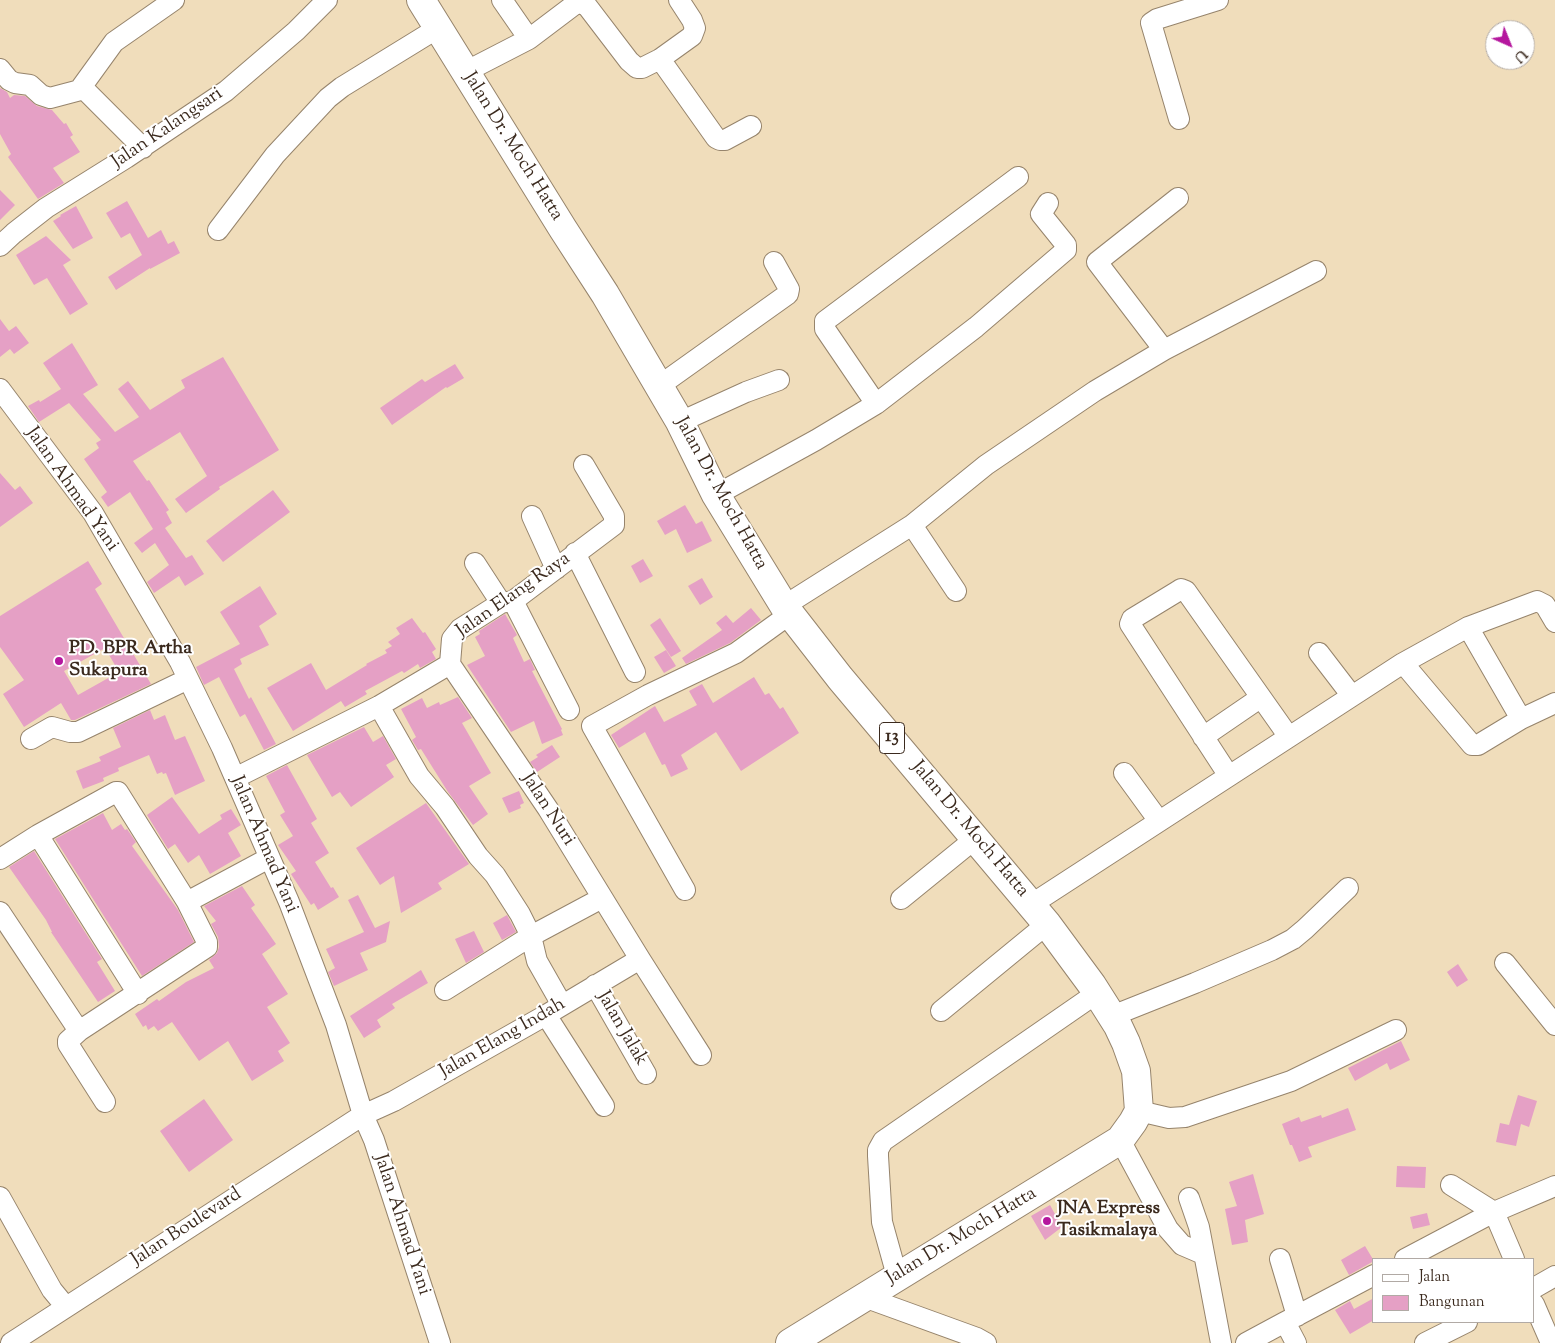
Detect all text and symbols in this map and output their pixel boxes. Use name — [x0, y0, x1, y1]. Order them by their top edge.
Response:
north arrow — [1485, 20, 1535, 70]
text: U — [1509, 44, 1531, 66]
street label: Jalan Dr. Moch Hatta — [457, 68, 567, 226]
street label: Jalan Kalangsari — [108, 83, 228, 175]
street label: Jalan Dr. Moch Hatta — [669, 414, 771, 574]
street label: Jalan Ahmad Yani — [20, 423, 122, 557]
street label: Jalan Elang Raya — [453, 548, 575, 644]
place label: PD. BPR Artha Sukapura — [69, 639, 192, 683]
marker: PD. BPR Artha Sukapura — [53, 655, 65, 667]
road number: 13 — [880, 722, 904, 754]
street label: Jalan Dr. Moch Hatta — [905, 757, 1033, 903]
street label: Jalan Nuri — [515, 769, 579, 851]
street label: Jalan Ahmad Yani — [224, 773, 302, 917]
street label: Jalan Jalak — [591, 988, 651, 1070]
street label: Jalan Elang Indah — [436, 994, 570, 1084]
street label: Jalan Ahmad Yani — [367, 1152, 435, 1298]
street label: Jalan Dr. Moch Hatta — [883, 1183, 1041, 1291]
street label: Jalan Boulevard — [128, 1184, 246, 1272]
place label: JNA Express Tasikmalaya — [1057, 1199, 1160, 1243]
marker: JNA Express Tasikmalaya — [1041, 1215, 1053, 1227]
legend — [1372, 1258, 1535, 1323]
text: Jalan — [1419, 1267, 1450, 1288]
text: Bangunan — [1419, 1292, 1485, 1313]

